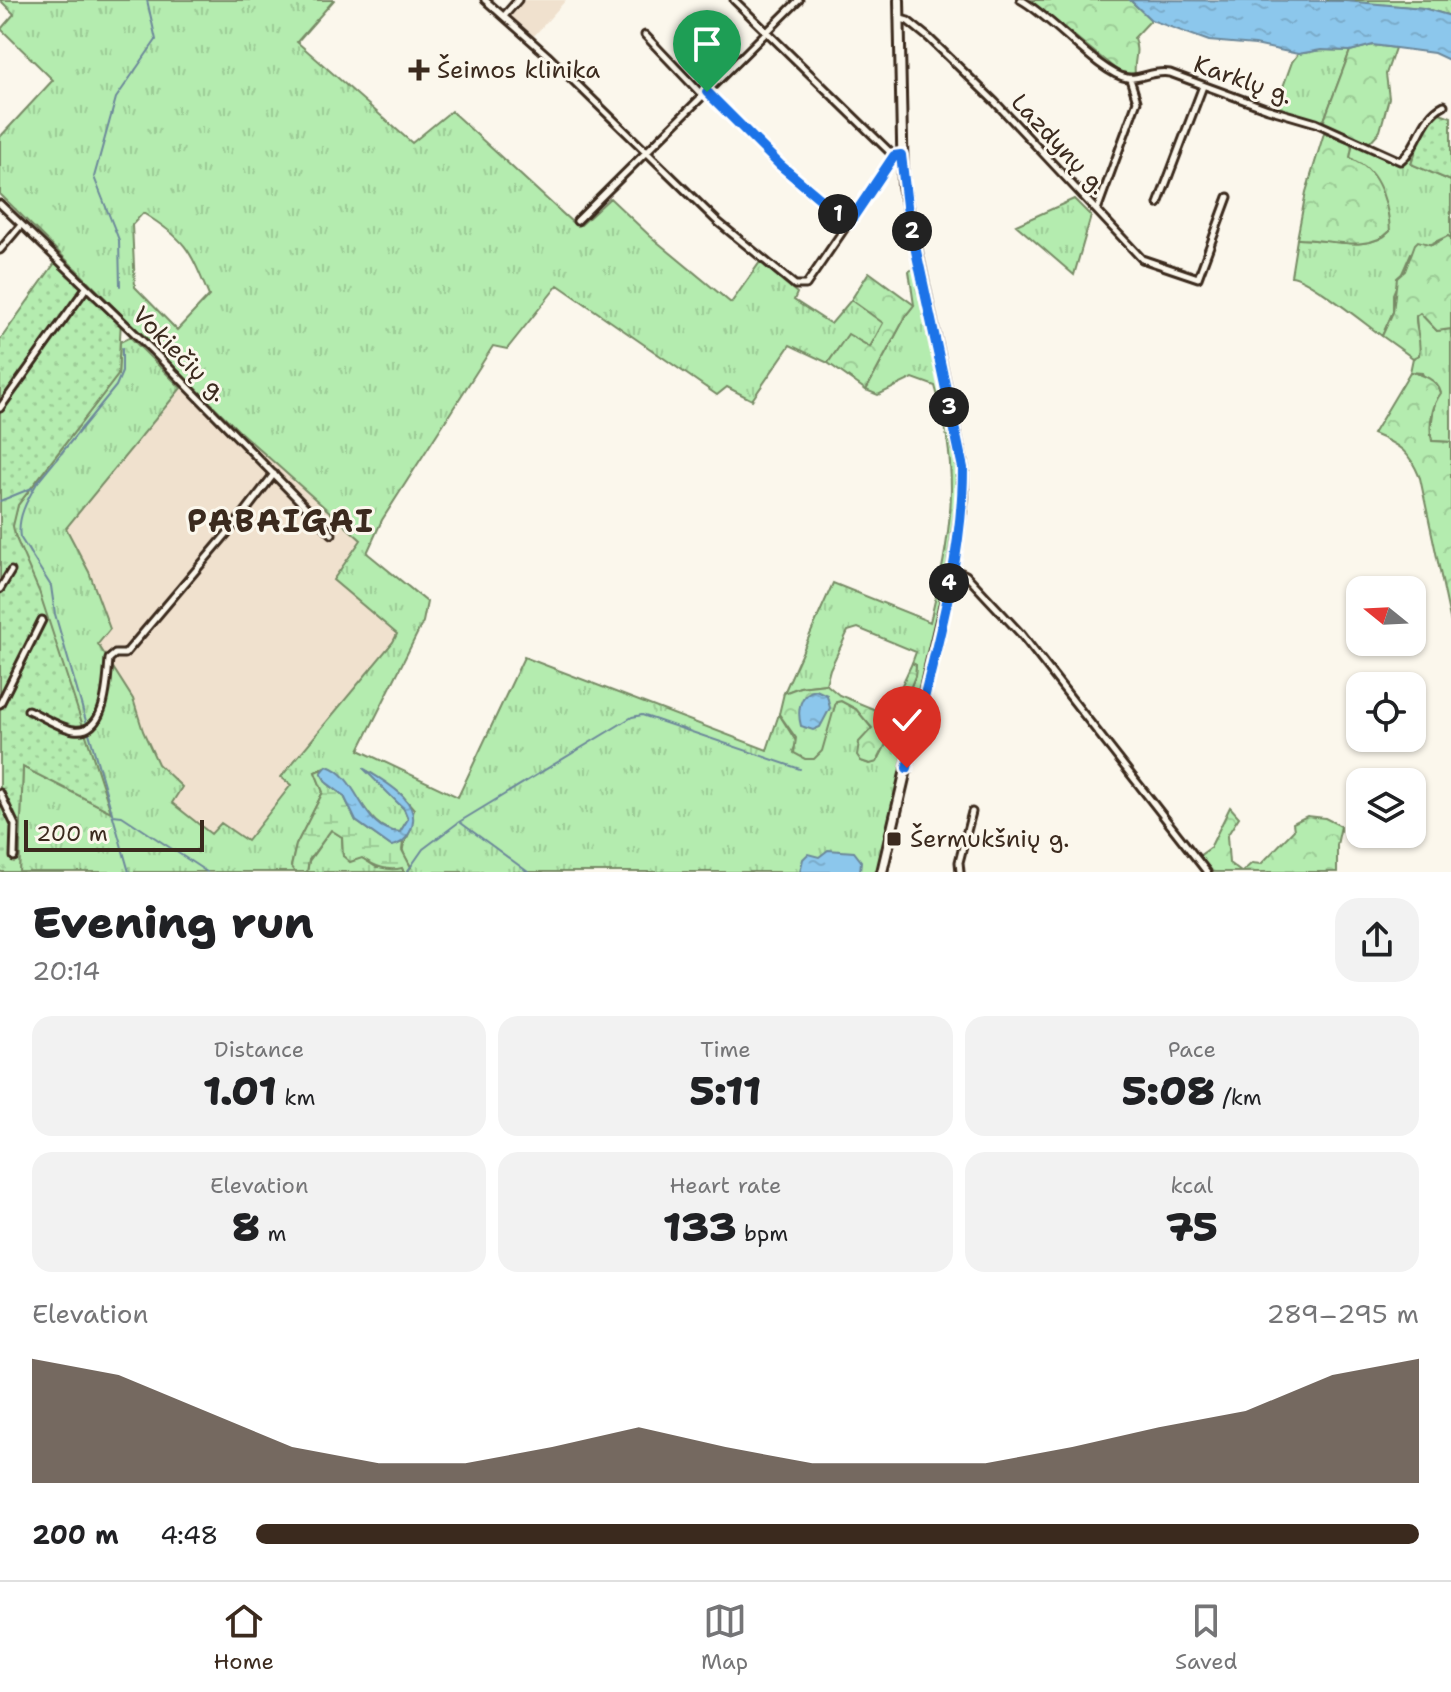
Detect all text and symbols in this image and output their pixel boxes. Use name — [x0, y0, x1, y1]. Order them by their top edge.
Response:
pin — [673, 10, 741, 92]
icon: arrive — [685, 22, 729, 66]
street label: Karklų g. — [1189, 48, 1297, 112]
place label: Šeimos klinika — [437, 54, 600, 86]
marker: Šeimos klinika — [408, 59, 430, 81]
street label: Lazdynų g. — [1004, 87, 1114, 201]
pin: 1 — [818, 194, 858, 234]
text: 1 — [833, 199, 843, 228]
pin: 2 — [892, 211, 932, 251]
text: 2 — [904, 216, 920, 245]
street label: Vokiečių g. — [125, 299, 235, 409]
pin: 3 — [929, 387, 969, 427]
text: 3 — [941, 392, 957, 421]
district label: PABAIGAI — [187, 499, 375, 542]
pin: 4 — [929, 563, 969, 603]
text: 4 — [941, 568, 957, 597]
north arrow — [1346, 576, 1426, 656]
map controls — [1346, 576, 1426, 848]
button: locate — [1346, 672, 1426, 752]
pin — [873, 686, 941, 768]
icon: check — [885, 698, 929, 742]
button: layers — [1346, 768, 1426, 848]
scale bar — [24, 816, 204, 852]
text: 200 m — [36, 819, 108, 848]
place label: Šermukšnių g. — [910, 823, 1069, 855]
marker: Šermukšnių g. — [885, 830, 903, 848]
text: Evening run — [32, 893, 314, 952]
button: share — [1335, 898, 1419, 982]
text: 20:14 — [32, 953, 100, 988]
text: Distance — [214, 1035, 304, 1064]
text: Time — [700, 1035, 751, 1064]
text: Pace — [1168, 1035, 1216, 1064]
text: 1.01 — [203, 1064, 277, 1118]
text: 5:11 — [690, 1064, 761, 1118]
text: 5:08 — [1122, 1064, 1215, 1118]
text: km — [277, 1083, 315, 1112]
text: /km — [1215, 1083, 1262, 1112]
text: Elevation — [210, 1171, 308, 1200]
text: Heart rate — [669, 1171, 782, 1200]
text: kcal — [1170, 1171, 1213, 1200]
text: 8 — [232, 1200, 260, 1254]
text: 133 — [663, 1200, 737, 1254]
text: 75 — [1166, 1200, 1218, 1254]
text: m — [260, 1219, 286, 1248]
text: bpm — [737, 1219, 788, 1248]
text: Elevation — [32, 1296, 148, 1331]
text: 289–295 m — [1266, 1296, 1419, 1331]
text: 200 m — [32, 1517, 119, 1552]
text: 4:48 — [160, 1517, 219, 1552]
tab: Home — [213, 1599, 274, 1676]
tab: Map — [701, 1599, 748, 1676]
tab: Saved — [1175, 1599, 1238, 1676]

